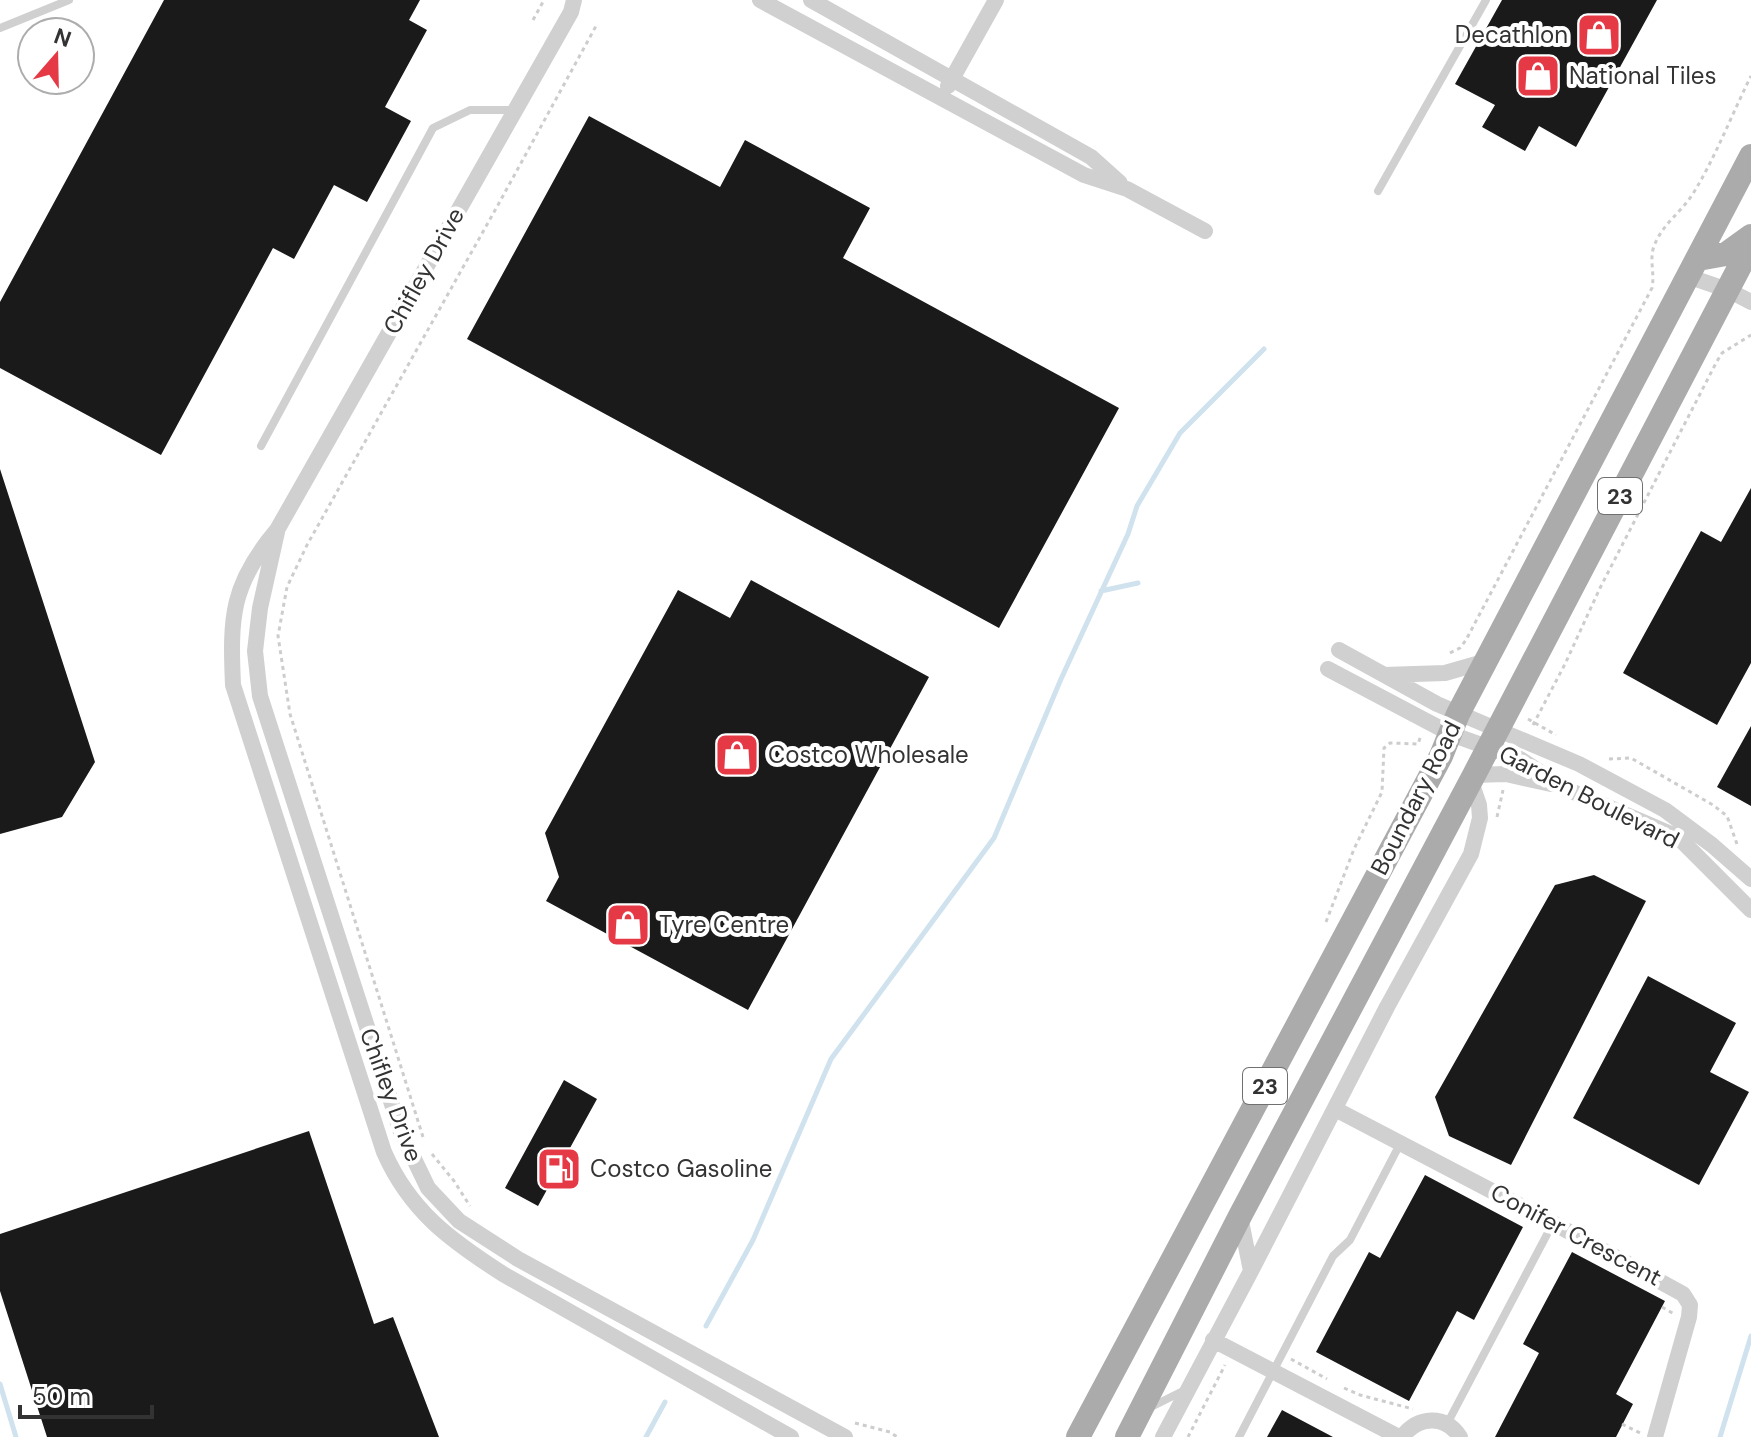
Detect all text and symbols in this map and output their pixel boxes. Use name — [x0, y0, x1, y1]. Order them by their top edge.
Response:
shop icon: Decathlon — [1575, 11, 1623, 59]
north arrow — [16, 16, 96, 96]
place label: Decathlon — [1455, 19, 1568, 50]
text: N — [50, 21, 75, 54]
shop icon: National Tiles — [1514, 52, 1562, 100]
place label: National Tiles — [1569, 60, 1717, 91]
street label: Chifley Drive — [376, 202, 471, 339]
road number: 23 — [1598, 478, 1642, 514]
street label: Boundary Road — [1363, 716, 1468, 880]
shop icon: Costco Wholesale — [713, 731, 761, 779]
street label: Garden Boulevard — [1494, 738, 1685, 855]
place label: Costco Wholesale — [768, 739, 969, 770]
shop icon: Tyre Centre — [604, 901, 652, 949]
place label: Tyre Centre — [659, 909, 789, 940]
street label: Chifley Drive — [353, 1024, 430, 1166]
road number: 23 — [1243, 1068, 1287, 1104]
fuel station icon: Costco Gasoline — [535, 1145, 583, 1193]
place label: Costco Gasoline — [590, 1153, 772, 1184]
street label: Conifer Crescent — [1485, 1176, 1667, 1293]
scale bar — [20, 1369, 152, 1419]
text: 50 m — [32, 1381, 91, 1412]

